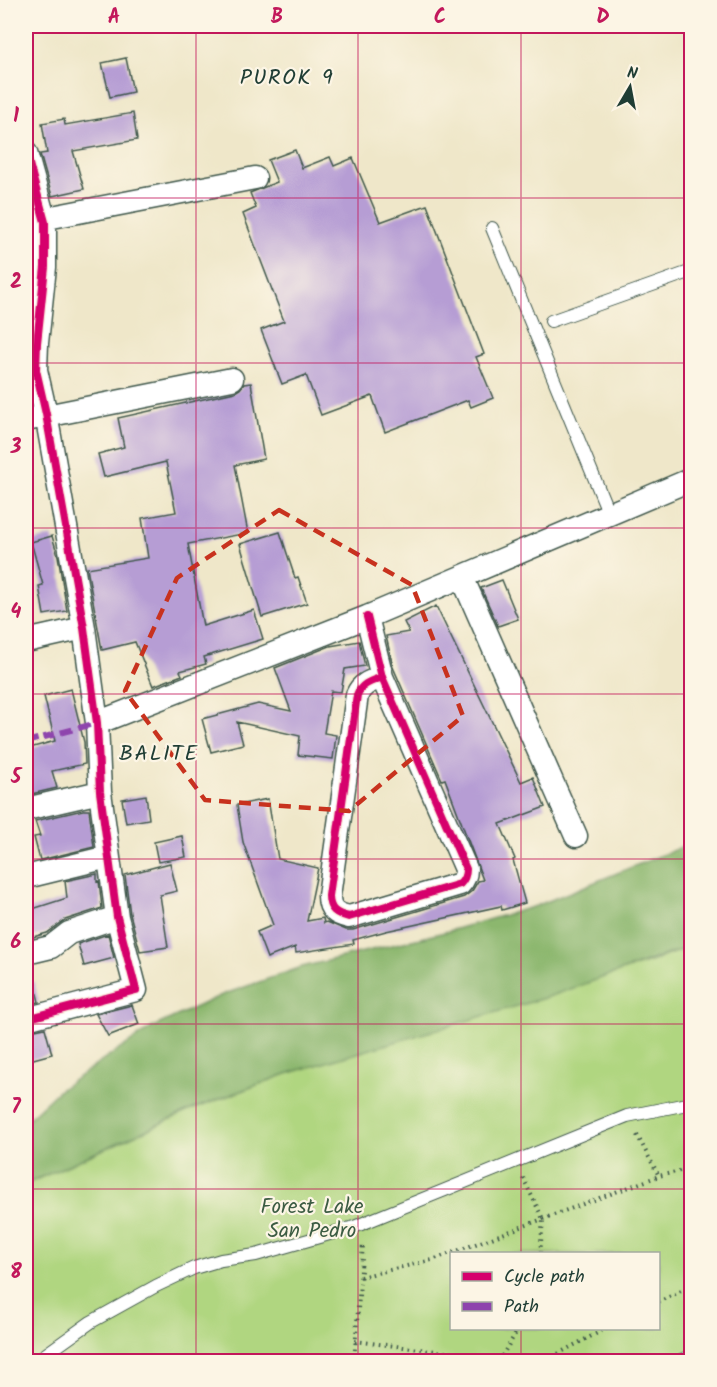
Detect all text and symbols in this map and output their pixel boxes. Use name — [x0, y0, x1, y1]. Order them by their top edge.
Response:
text: A — [108, 2, 120, 34]
text: B — [271, 2, 283, 34]
text: C — [434, 2, 446, 34]
text: D — [596, 2, 610, 34]
north arrow — [600, 57, 660, 117]
district label: PUROK 9 — [240, 61, 334, 96]
text: N — [625, 61, 639, 87]
text: 1 — [13, 101, 19, 133]
text: 2 — [10, 267, 22, 299]
text: 3 — [10, 432, 22, 464]
text: 4 — [11, 597, 22, 629]
district label: BALITE — [119, 737, 199, 772]
text: 5 — [10, 762, 23, 794]
text: 6 — [11, 927, 22, 959]
text: 7 — [11, 1092, 21, 1124]
park label: Forest Lake San Pedro — [260, 1191, 364, 1248]
legend — [450, 1252, 660, 1330]
text: 8 — [10, 1257, 22, 1289]
text: Cycle path — [504, 1263, 585, 1292]
text: Path — [504, 1293, 539, 1322]

